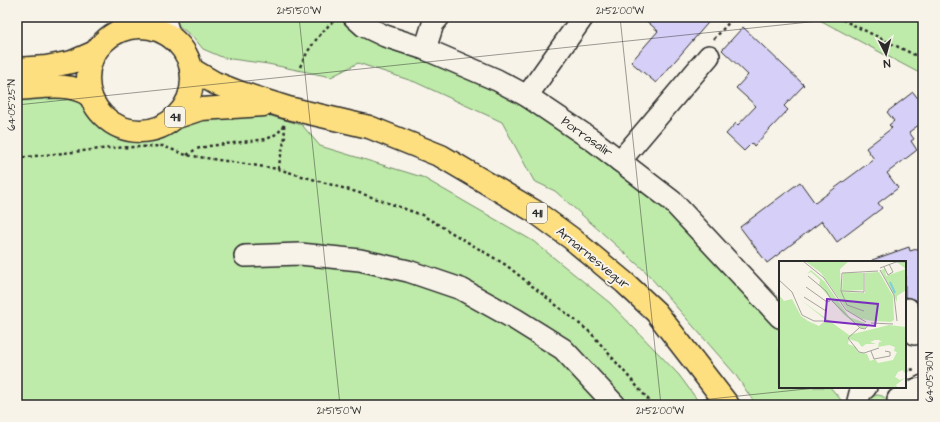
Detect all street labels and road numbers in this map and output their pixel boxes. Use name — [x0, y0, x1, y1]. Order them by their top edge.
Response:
road number: 411 — [165, 107, 185, 127]
street label: Þorrasalir — [558, 113, 616, 161]
road number: 411 — [527, 203, 547, 223]
street label: Arnarnesvegur — [552, 223, 634, 294]

